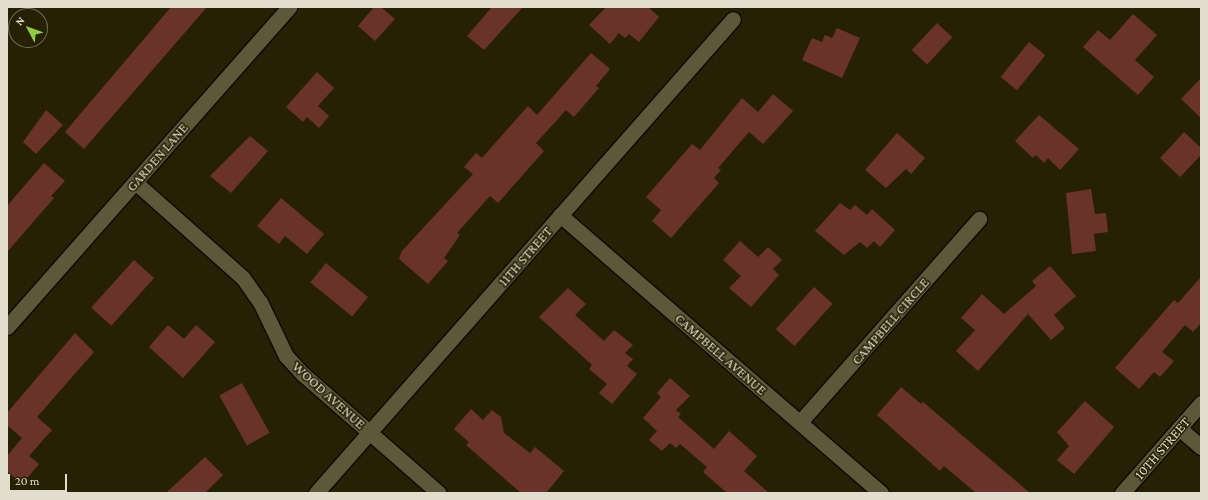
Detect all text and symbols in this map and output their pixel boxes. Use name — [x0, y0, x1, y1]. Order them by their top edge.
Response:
north arrow — [8, 8, 48, 48]
text: N — [13, 14, 27, 28]
street label: GARDEN LANE — [123, 119, 191, 195]
street label: 11TH STREET — [495, 223, 555, 289]
street label: CAMPBELL CIRCLE — [848, 274, 932, 368]
street label: CAMPBELL AVENUE — [672, 310, 770, 398]
street label: WOOD AVENUE — [289, 358, 369, 432]
street label: 10TH STREET — [1131, 414, 1193, 482]
scale bar — [10, 466, 69, 492]
text: 20 m — [15, 474, 39, 488]

